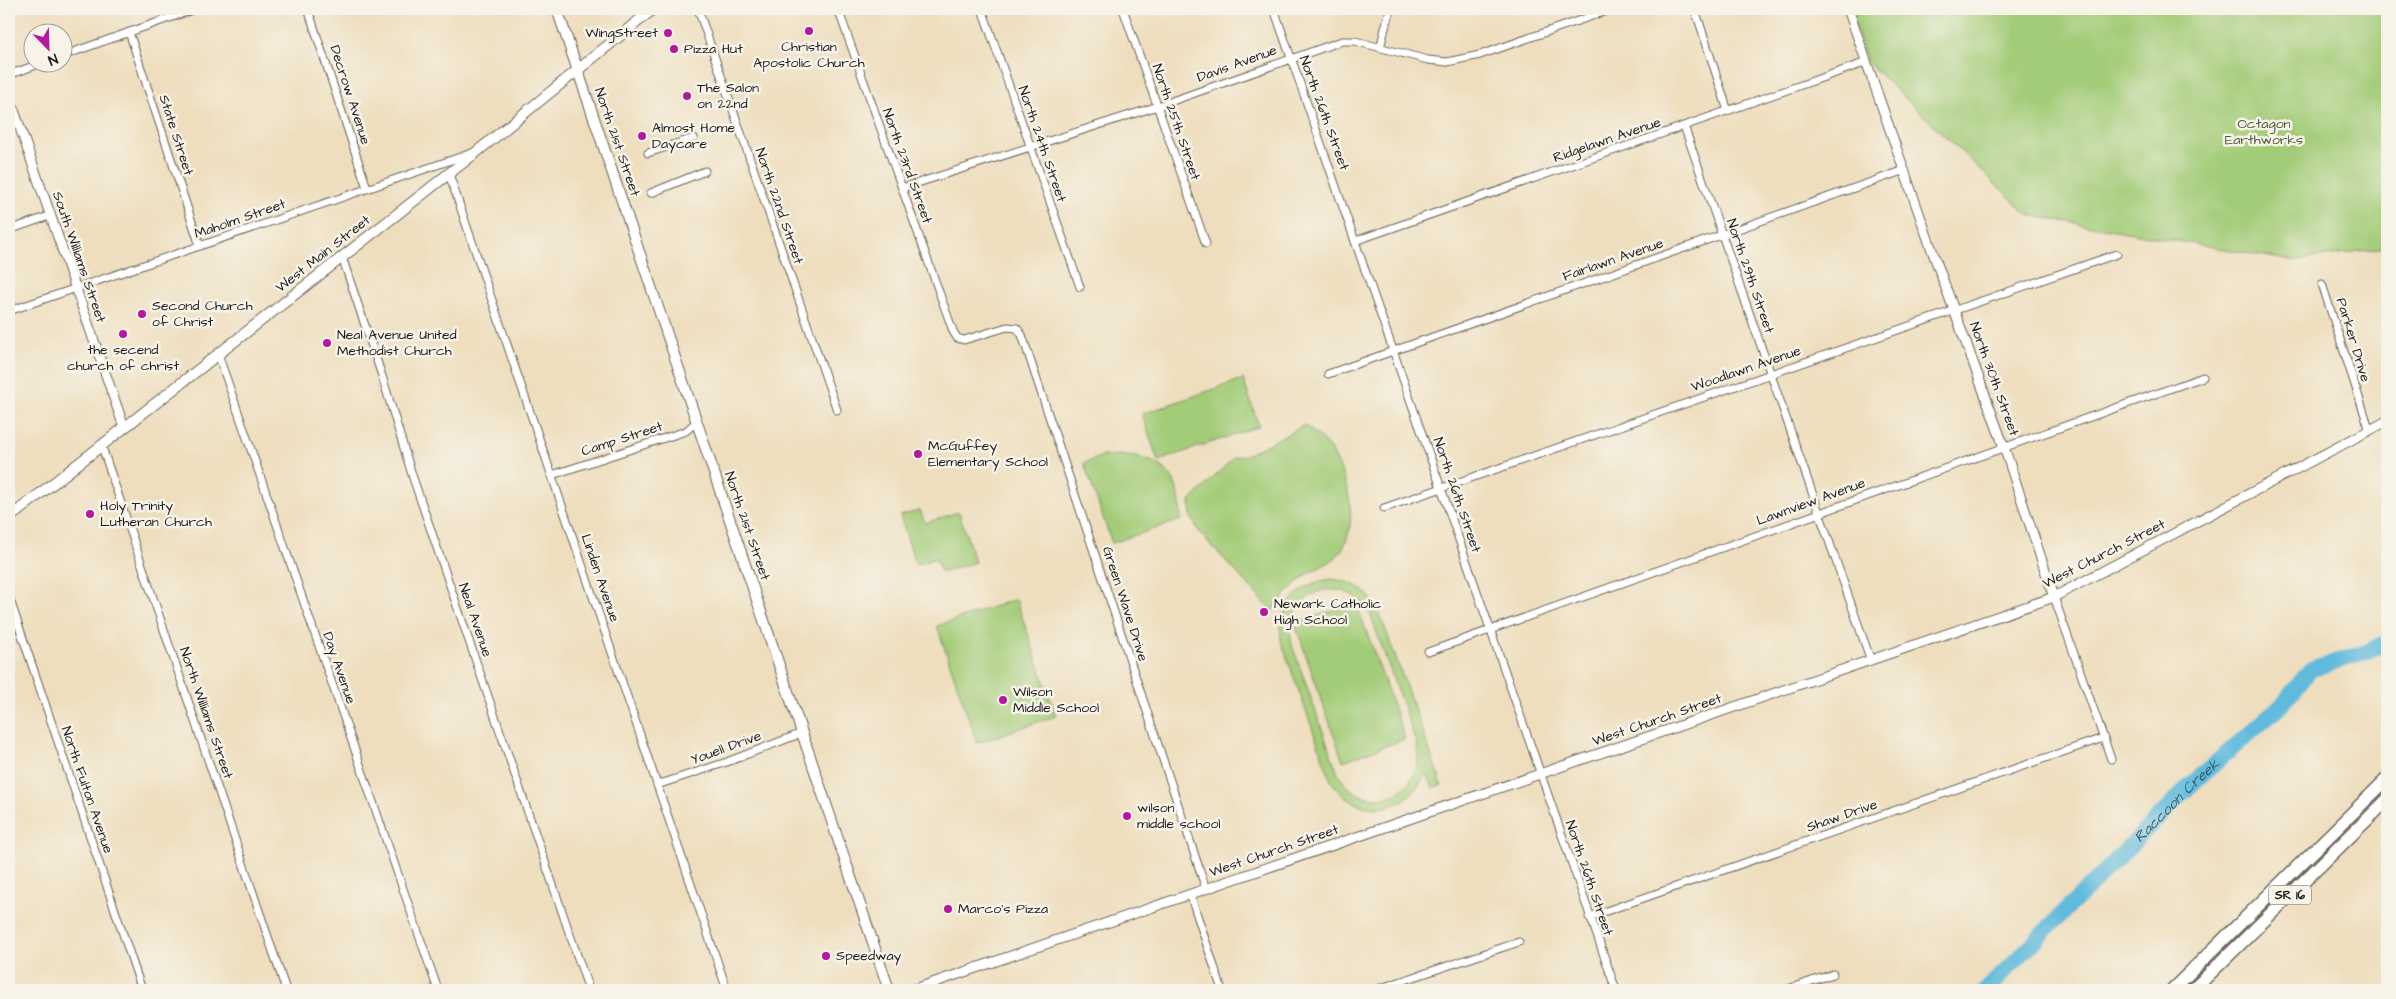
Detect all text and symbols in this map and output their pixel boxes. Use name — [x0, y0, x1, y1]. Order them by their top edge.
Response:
north arrow — [22, 22, 72, 72]
place label: WingStreet — [585, 23, 658, 43]
marker: Christian Apostolic Church — [803, 25, 815, 37]
marker: WingStreet — [662, 27, 674, 39]
place label: Christian Apostolic Church — [753, 37, 865, 73]
place label: Pizza Hut — [684, 39, 743, 59]
street label: Davis Avenue — [1194, 40, 1280, 88]
street label: Decrow Avenue — [324, 43, 376, 148]
marker: Pizza Hut — [668, 43, 680, 55]
text: N — [45, 48, 61, 70]
street label: North 26th Street — [1294, 53, 1354, 173]
street label: North 25th Street — [1147, 61, 1205, 183]
place label: The Salon on 22nd — [697, 78, 759, 114]
street label: North 24th Street — [1013, 83, 1071, 205]
street label: North 21st Street — [589, 85, 645, 199]
marker: The Salon on 22nd — [681, 90, 693, 102]
street label: State Street — [154, 92, 199, 178]
street label: North 23rd Street — [877, 106, 937, 227]
street label: Ridgelawn Avenue — [1550, 112, 1664, 168]
park label: Octagon Earthworks — [2225, 114, 2303, 150]
place label: Almost Home Daycare — [652, 118, 735, 154]
marker: Almost Home Daycare — [636, 130, 648, 142]
street label: North 22nd Street — [750, 145, 808, 267]
street label: South Williams Street — [47, 189, 111, 326]
street label: Maholm Street — [192, 194, 289, 244]
street label: West Main Street — [271, 210, 375, 297]
street label: North 29th Street — [1721, 216, 1779, 336]
street label: Fairlawn Avenue — [1560, 233, 1666, 287]
street label: Parker Drive — [2331, 295, 2375, 385]
place label: Second Church of Christ — [152, 296, 253, 332]
marker: Second Church of Christ — [136, 308, 148, 320]
street label: North 30th Street — [1964, 319, 2024, 439]
place label: Neal Avenue United Methodist Church — [337, 325, 457, 361]
marker: the secend church of christ — [117, 328, 129, 340]
marker: Neal Avenue United Methodist Church — [321, 337, 333, 349]
place label: the secend church of christ — [67, 340, 179, 376]
street label: Woodlawn Avenue — [1688, 341, 1804, 397]
street label: Camp Street — [579, 416, 666, 462]
street label: North 26th Street — [1428, 435, 1486, 556]
place label: McGuffey Elementary School — [928, 436, 1048, 472]
marker: McGuffey Elementary School — [912, 448, 924, 460]
street label: North 21st Street — [719, 469, 775, 583]
street label: Lawnview Avenue — [1754, 473, 1869, 531]
place label: Holy Trinity Lutheran Church — [100, 496, 212, 532]
marker: Holy Trinity Lutheran Church — [84, 508, 96, 520]
street label: West Church Street — [2039, 514, 2169, 594]
street label: Linden Avenue — [576, 531, 625, 625]
street label: Green Wave Drive — [1097, 544, 1153, 664]
street label: Neal Avenue — [453, 580, 497, 660]
place label: Newark Catholic High School — [1274, 594, 1382, 630]
marker: Newark Catholic High School — [1258, 606, 1270, 618]
street label: Day Avenue — [317, 629, 361, 707]
street label: North Williams Street — [174, 644, 238, 782]
place label: Wilson Middle School — [1013, 682, 1099, 718]
street label: West Church Street — [1590, 688, 1725, 751]
marker: Wilson Middle School — [997, 694, 1009, 706]
street label: North Fulton Avenue — [56, 724, 118, 857]
street label: Youell Drive — [688, 726, 764, 770]
water label: Raccoon Creek — [2129, 753, 2225, 847]
street label: Shaw Drive — [1804, 794, 1881, 837]
place label: wilson middle school — [1137, 798, 1221, 834]
marker: wilson middle school — [1121, 810, 1133, 822]
street label: North 26th Street — [1560, 818, 1618, 939]
street label: West Church Street — [1207, 819, 1342, 882]
road number: SR 16 — [2269, 886, 2311, 904]
place label: Marco's Pizza — [958, 899, 1048, 919]
marker: Marco's Pizza — [942, 903, 954, 915]
place label: Speedway — [836, 946, 902, 966]
marker: Speedway — [820, 950, 832, 962]

